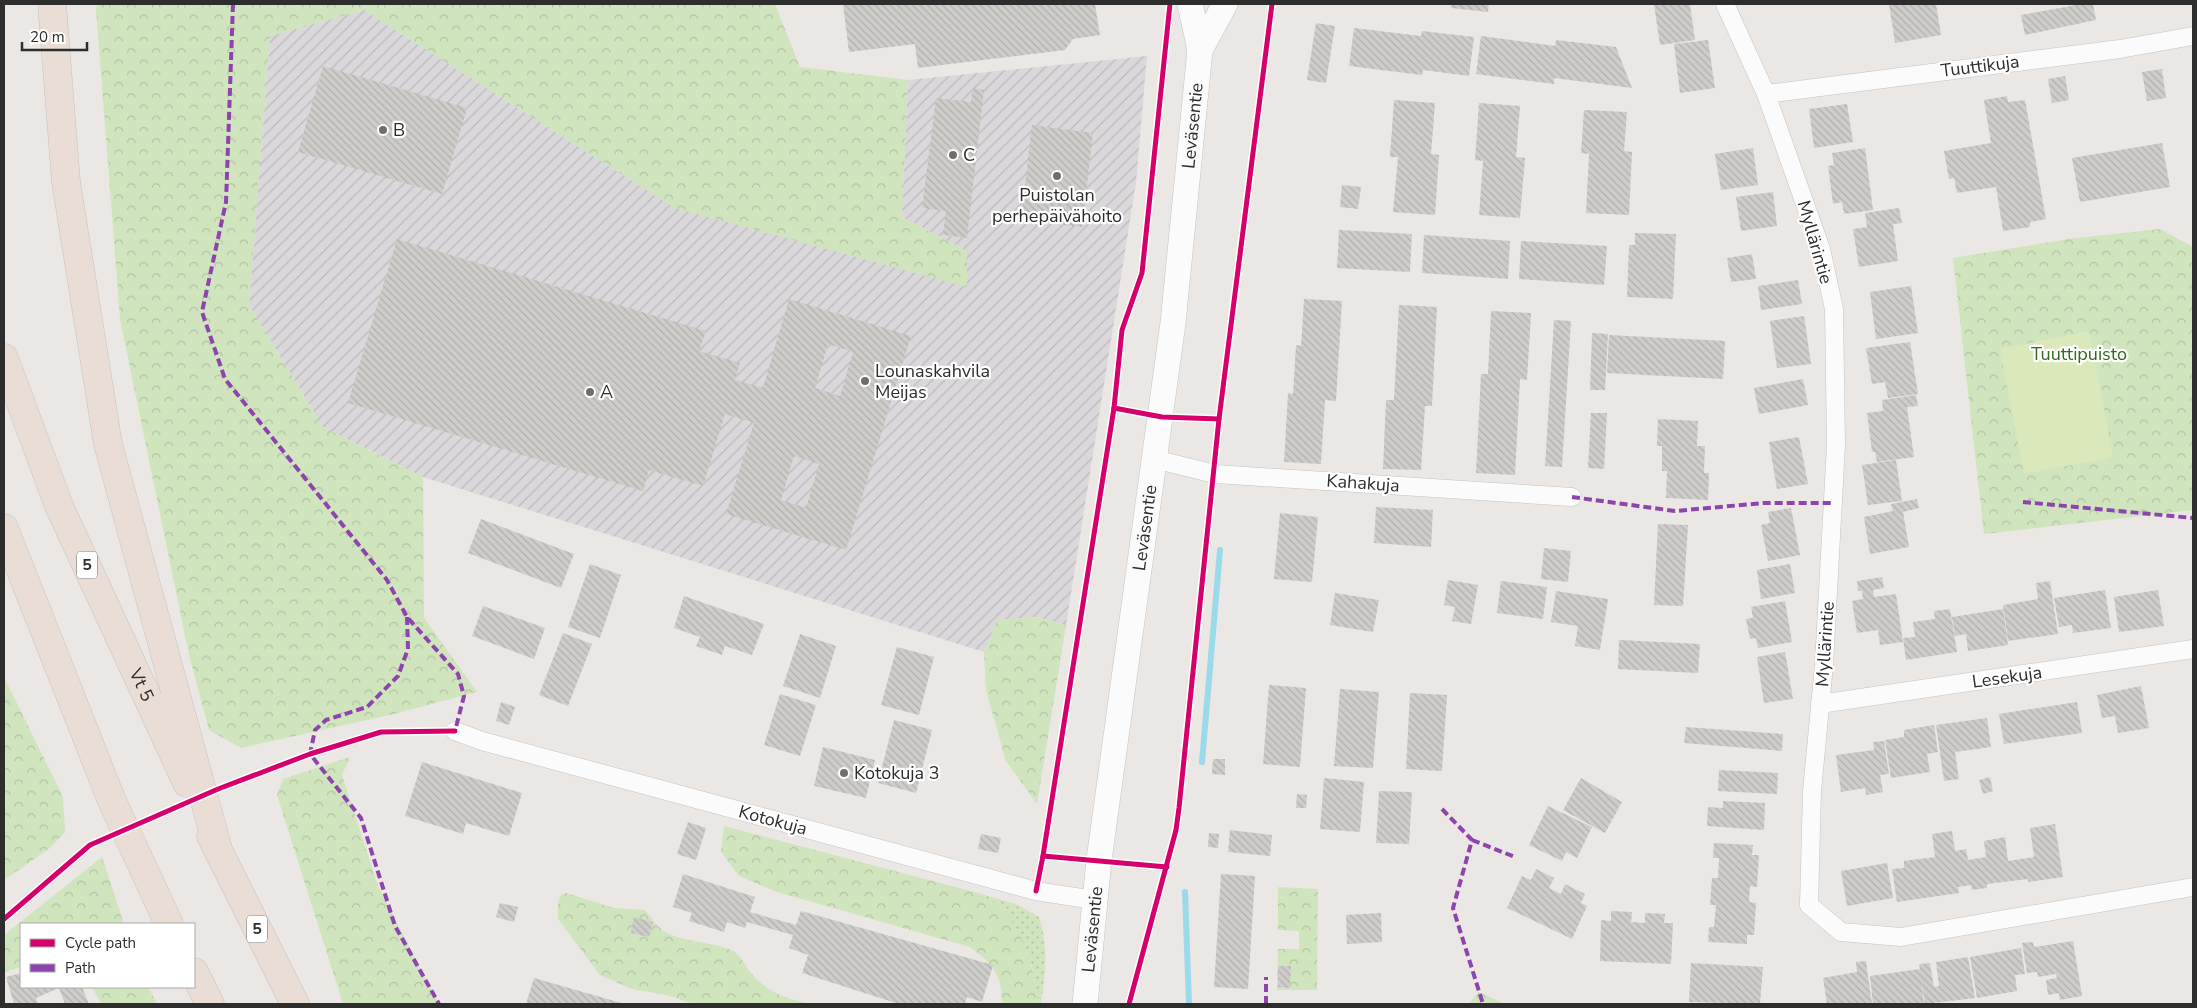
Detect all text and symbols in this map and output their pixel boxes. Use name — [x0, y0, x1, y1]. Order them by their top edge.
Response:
scale bar — [22, 20, 88, 52]
text: 20 m — [30, 27, 65, 47]
street label: Tuuttikuja — [1939, 49, 2021, 83]
street label: Leväsentie — [1176, 82, 1209, 170]
place label: B — [393, 118, 405, 142]
marker: B — [377, 124, 389, 136]
place label: C — [963, 143, 975, 167]
marker: C — [947, 149, 959, 161]
marker: Puistolan perhepäivähoito — [1051, 170, 1063, 182]
place label: Puistolan perhepäivähoito — [992, 183, 1122, 228]
street label: Myllärintie — [1792, 197, 1838, 287]
park label: Tuuttipuisto — [2031, 342, 2127, 366]
place label: Lounaskahvila Meijas — [875, 359, 990, 404]
marker: Lounaskahvila Meijas — [859, 375, 871, 387]
place label: A — [600, 380, 613, 404]
marker: A — [584, 386, 596, 398]
street label: Kahakuja — [1326, 468, 1400, 498]
street label: Leväsentie — [1127, 483, 1163, 572]
road number: 5 — [77, 552, 97, 578]
street label: Myllärintie — [1810, 600, 1840, 688]
street label: Lesekuja — [1970, 660, 2044, 694]
street label: Vt 5 — [123, 664, 160, 705]
place label: Kotokuja 3 — [854, 761, 940, 785]
marker: Kotokuja 3 — [838, 767, 850, 779]
street label: Kotokuja — [736, 799, 810, 841]
street label: Leväsentie — [1076, 885, 1108, 973]
road number: 5 — [247, 916, 267, 942]
legend — [20, 923, 195, 988]
text: Cycle path — [65, 933, 136, 953]
text: Path — [65, 958, 96, 978]

